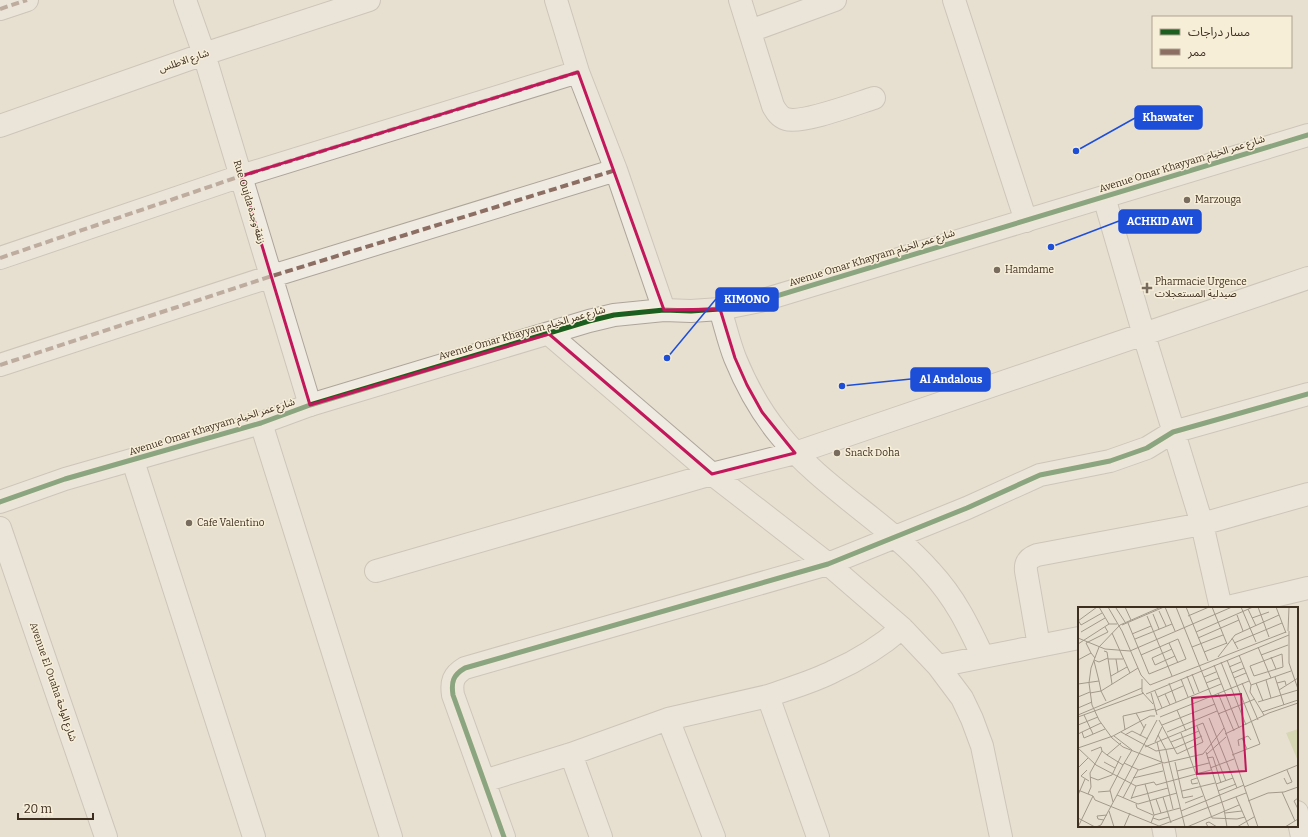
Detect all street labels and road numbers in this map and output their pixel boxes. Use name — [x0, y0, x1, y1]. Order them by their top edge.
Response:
street label: شارع الاطلس — [157, 47, 211, 76]
street label: Avenue Omar Khayyam شارع عمر الخيام — [1098, 133, 1267, 197]
street label: Rue Oujda زنقة وجدة — [231, 159, 268, 246]
street label: Avenue Omar Khayyam شارع عمر الخيام — [788, 227, 957, 291]
street label: Avenue Omar Khayyam شارع عمر الخيام — [437, 303, 608, 365]
street label: Avenue Omar Khayyam شارع عمر الخيام — [128, 396, 297, 460]
street label: Avenue El Ouaha شارع الواحة — [26, 621, 79, 744]

